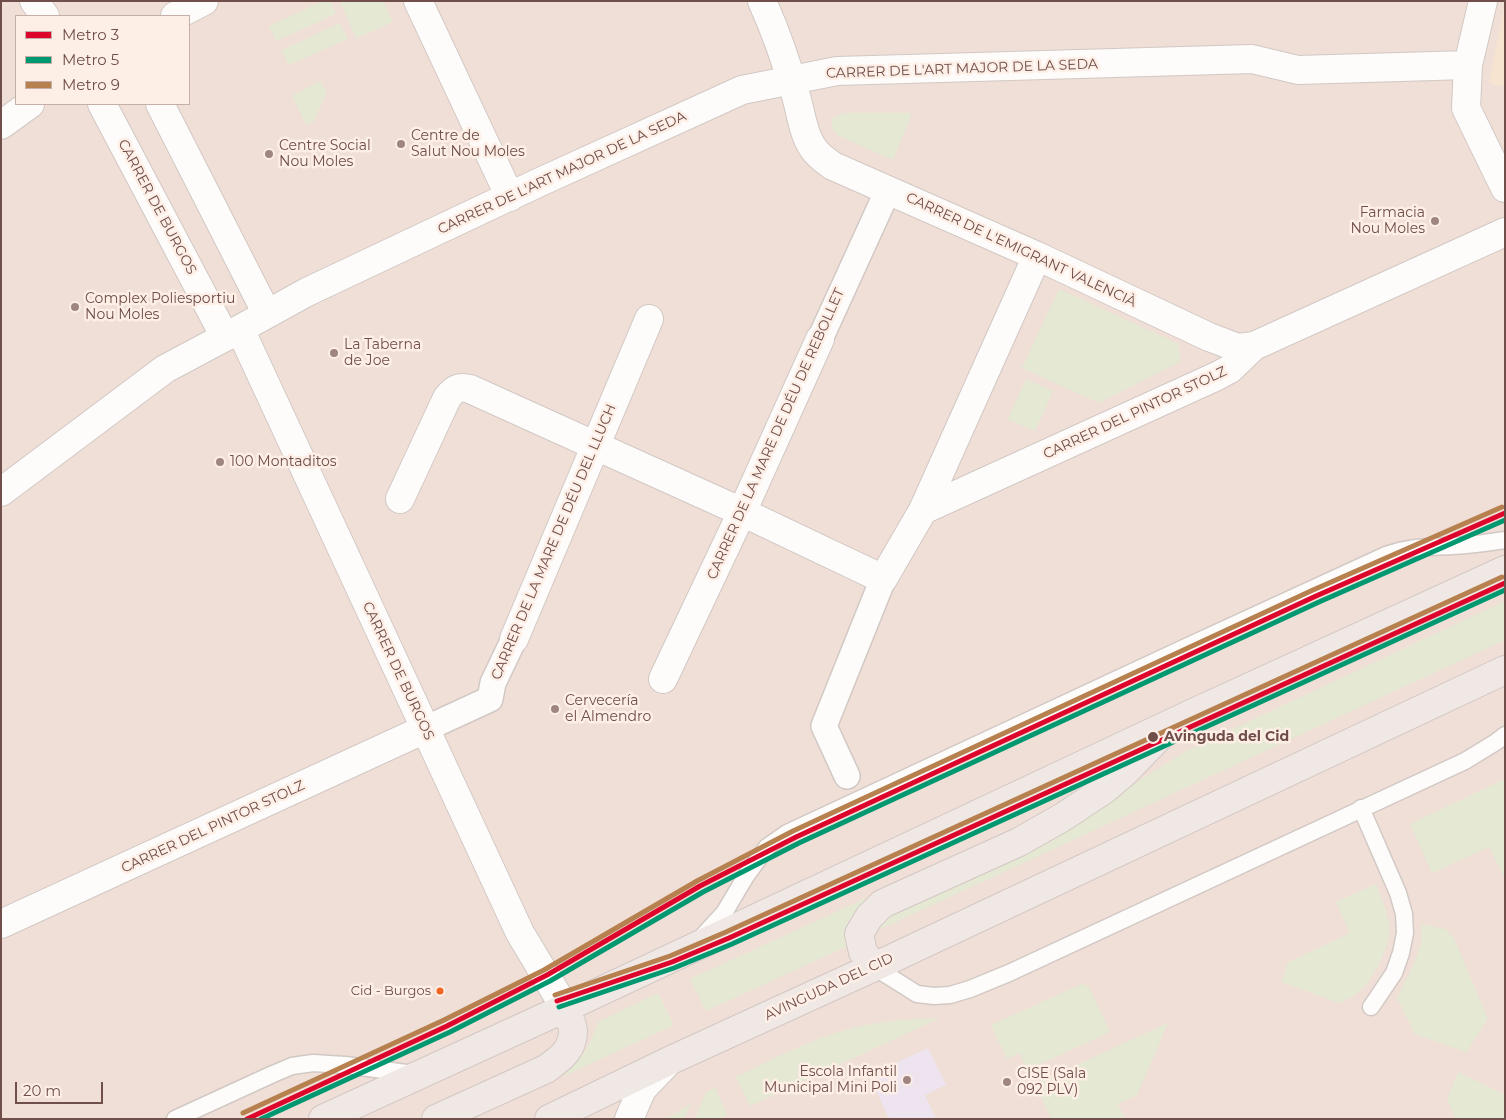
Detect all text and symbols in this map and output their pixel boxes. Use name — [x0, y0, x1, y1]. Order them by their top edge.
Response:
legend — [15, 15, 190, 105]
text: Metro 3 — [62, 25, 119, 44]
text: Metro 5 — [62, 50, 119, 69]
street label: CARRER DE L'ART MAJOR DE LA SEDA — [826, 56, 1098, 82]
text: Metro 9 — [62, 75, 120, 94]
street label: CARRER DE L'ART MAJOR DE LA SEDA — [435, 108, 689, 238]
place label: Centre de Salut Nou Moles — [411, 128, 525, 160]
street label: CARRER DE BURGOS — [114, 137, 200, 277]
place label: Centre Social Nou Moles — [279, 138, 371, 170]
marker: Centre de Salut Nou Moles — [395, 138, 407, 150]
marker: Centre Social Nou Moles — [263, 148, 275, 160]
street label: CARRER DE L'EMIGRANT VALENCIÀ — [903, 189, 1139, 311]
place label: Farmacia Nou Moles — [1351, 205, 1425, 238]
marker: Farmacia Nou Moles — [1429, 215, 1441, 227]
street label: CARRER DE LA MARE DE DÉU DE REBOLLET — [704, 286, 848, 582]
place label: Complex Poliesportiu Nou Moles — [85, 291, 235, 324]
marker: Complex Poliesportiu Nou Moles — [69, 301, 81, 313]
place label: La Taberna de Joe — [344, 337, 421, 370]
marker: La Taberna de Joe — [328, 347, 340, 359]
street label: CARRER DEL PINTOR STOLZ — [1041, 363, 1229, 463]
street label: CARRER DE LA MARE DE DÉU DEL LLUCH — [488, 402, 620, 682]
place label: 100 Montaditos — [230, 454, 337, 470]
marker: 100 Montaditos — [214, 456, 226, 468]
street label: CARRER DE BURGOS — [359, 599, 437, 743]
place label: Cervecería el Almendro — [565, 693, 651, 726]
marker: Cervecería el Almendro — [549, 703, 561, 715]
place label: Avinguda del Cid — [1164, 729, 1289, 745]
marker: Avinguda del Cid — [1146, 730, 1160, 744]
street label: CARRER DEL PINTOR STOLZ — [119, 777, 307, 877]
street label: AVINGUDA DEL CID — [762, 950, 896, 1024]
place label: Cid - Burgos — [351, 983, 431, 999]
marker: Cid - Burgos — [435, 986, 445, 996]
place label: Escola Infantil Municipal Mini Poli — [764, 1064, 897, 1096]
place label: CISE (Sala 092 PLV) — [1017, 1066, 1086, 1098]
scale bar — [18, 1072, 105, 1104]
marker: Escola Infantil Municipal Mini Poli — [901, 1074, 913, 1086]
marker: CISE (Sala 092 PLV) — [1001, 1076, 1013, 1088]
text: 20 m — [23, 1081, 61, 1100]

